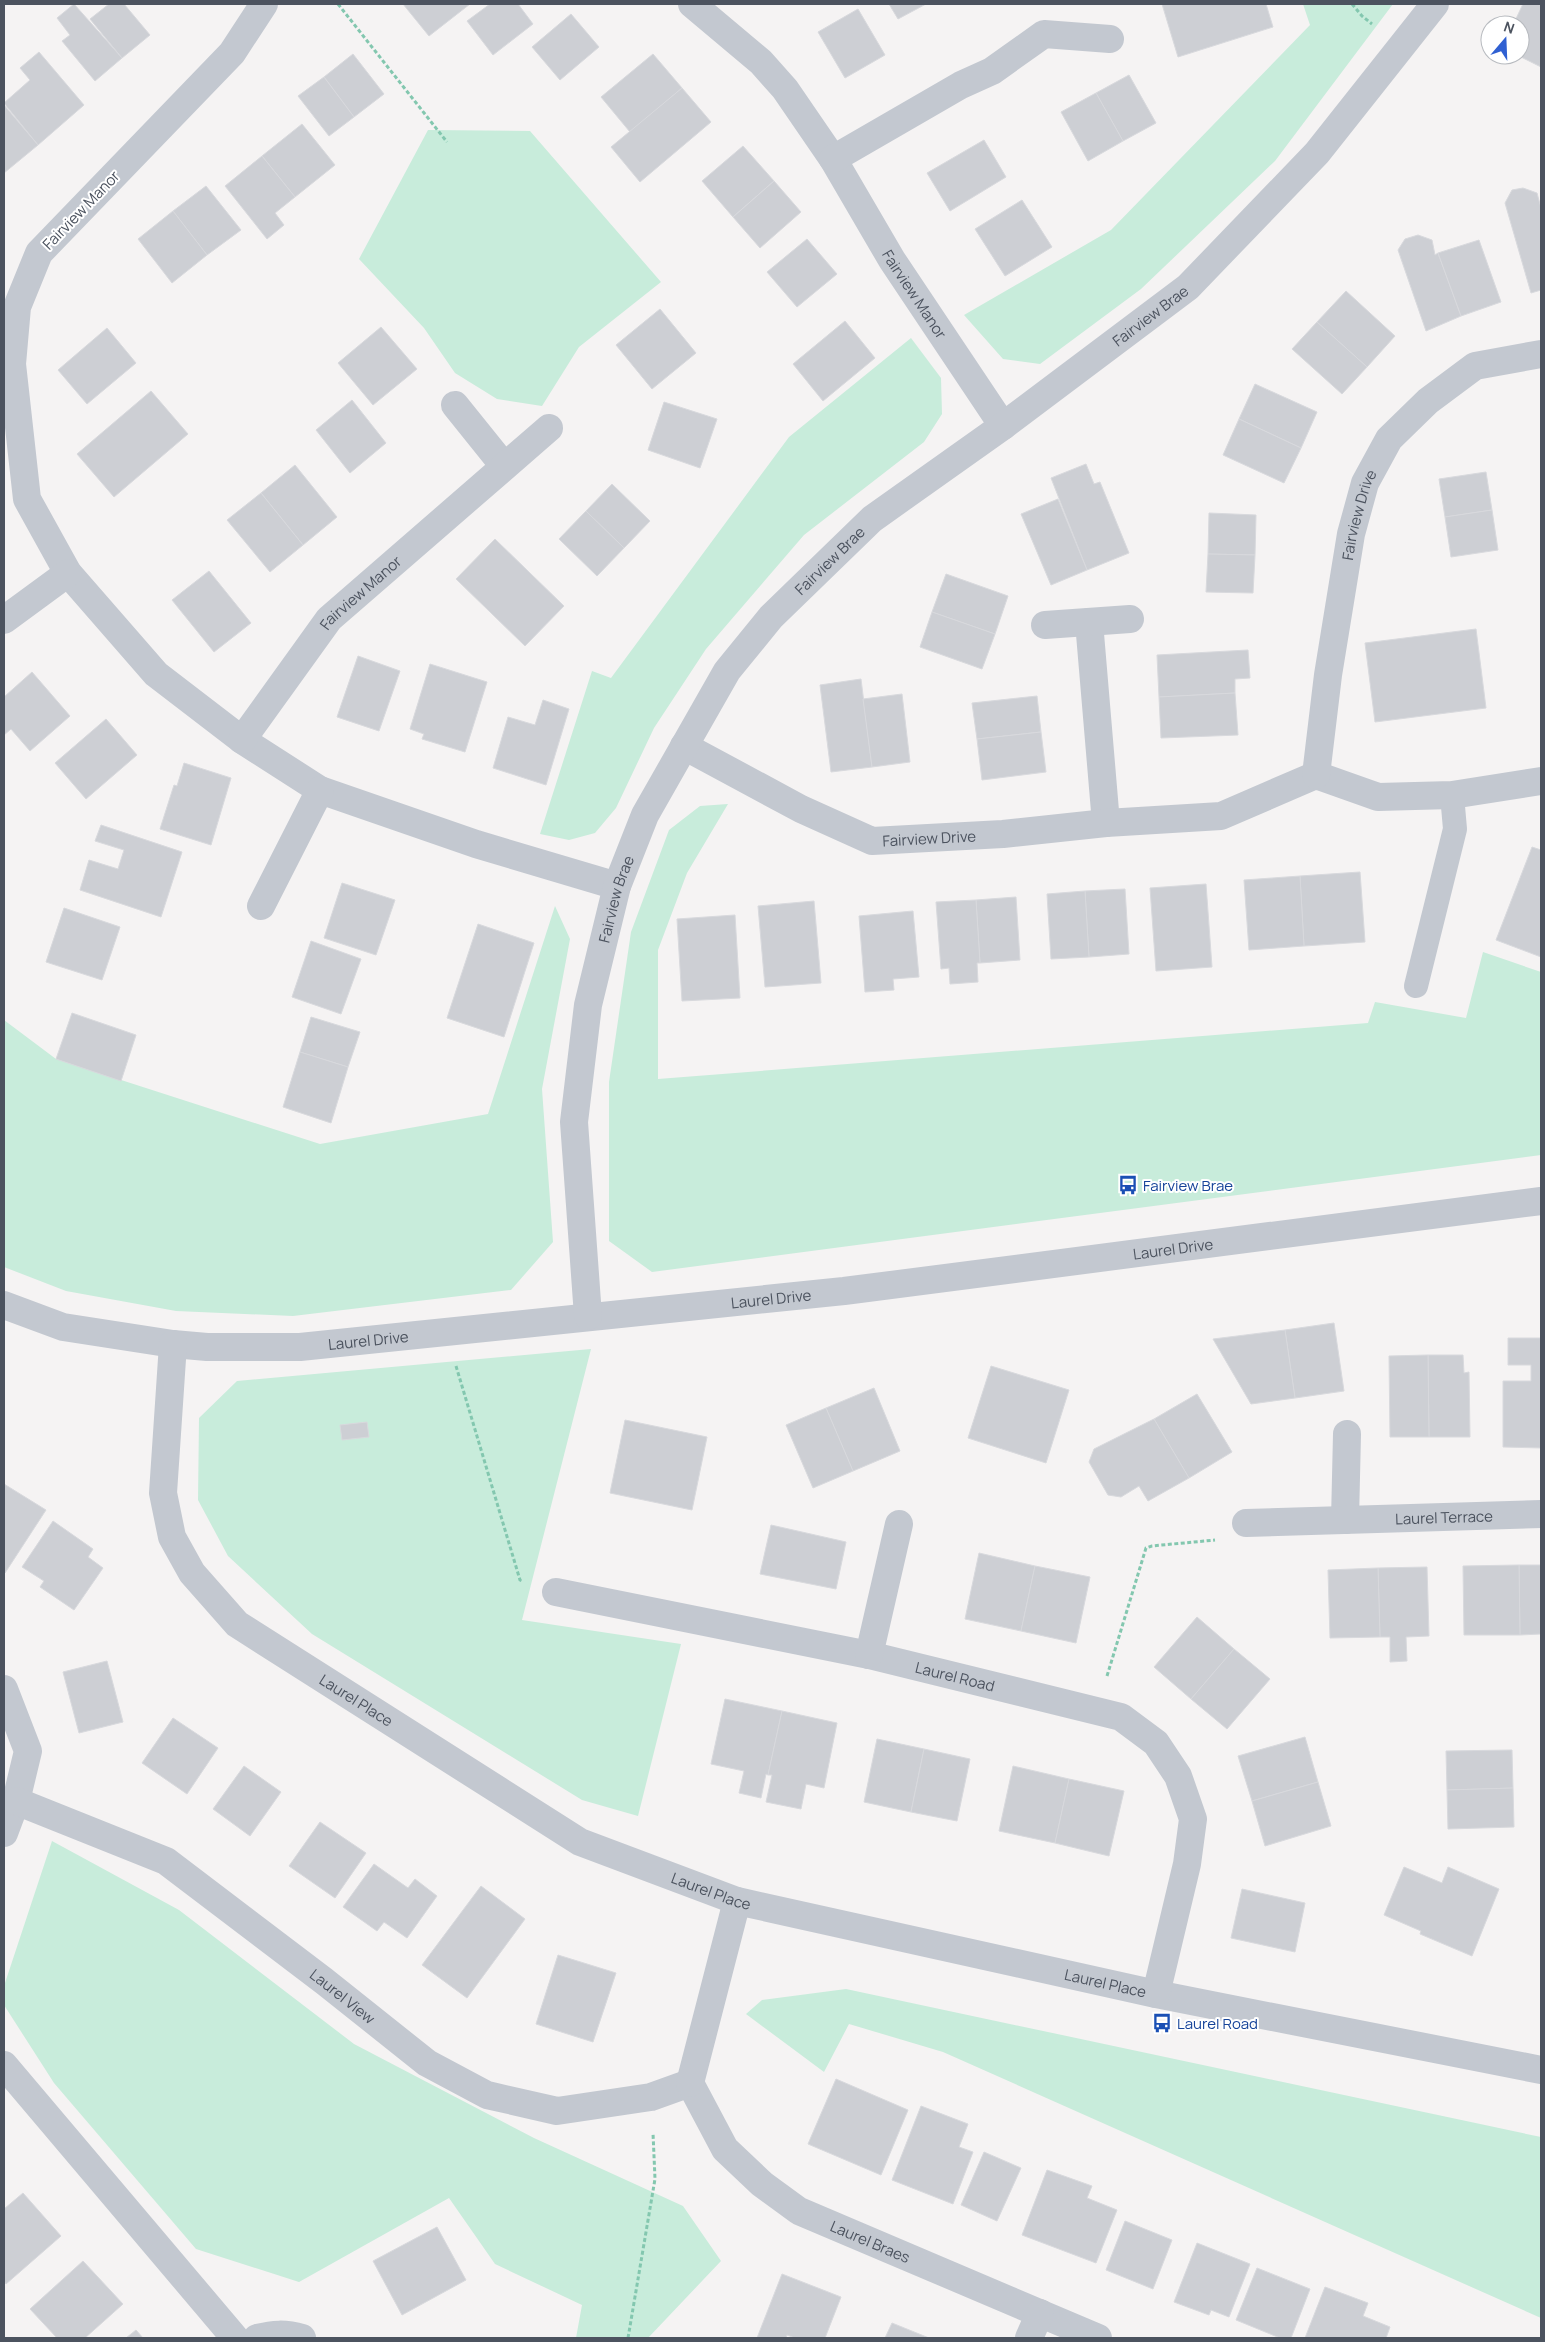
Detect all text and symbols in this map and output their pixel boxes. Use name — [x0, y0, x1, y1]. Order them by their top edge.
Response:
north arrow — [1480, 15, 1530, 65]
text: N — [1502, 17, 1517, 38]
street label: Fairview Manor — [38, 165, 125, 254]
street label: Fairview Manor — [878, 246, 952, 343]
street label: Fairview Brae — [1108, 280, 1193, 351]
street label: Fairview Drive — [1336, 465, 1381, 562]
street label: Fairview Brae — [790, 521, 869, 599]
street label: Fairview Manor — [314, 550, 406, 634]
street label: Fairview Drive — [882, 825, 977, 851]
street label: Fairview Brae — [593, 852, 639, 945]
bus stop icon: Fairview Brae — [1117, 1174, 1139, 1196]
place label: Fairview Brae — [1143, 1175, 1233, 1196]
street label: Laurel Drive — [1132, 1233, 1215, 1264]
street label: Laurel Drive — [730, 1284, 812, 1313]
street label: Laurel Drive — [327, 1325, 410, 1355]
street label: Laurel Terrace — [1395, 1505, 1493, 1529]
street label: Laurel Road — [913, 1656, 997, 1696]
street label: Laurel Place — [316, 1669, 397, 1731]
street label: Laurel Place — [669, 1867, 753, 1914]
street label: Laurel View — [306, 1964, 380, 2029]
street label: Laurel Place — [1063, 1964, 1149, 2002]
bus stop icon: Laurel Road — [1151, 2012, 1173, 2034]
place label: Laurel Road — [1177, 2013, 1258, 2034]
street label: Laurel Braes — [827, 2215, 914, 2268]

